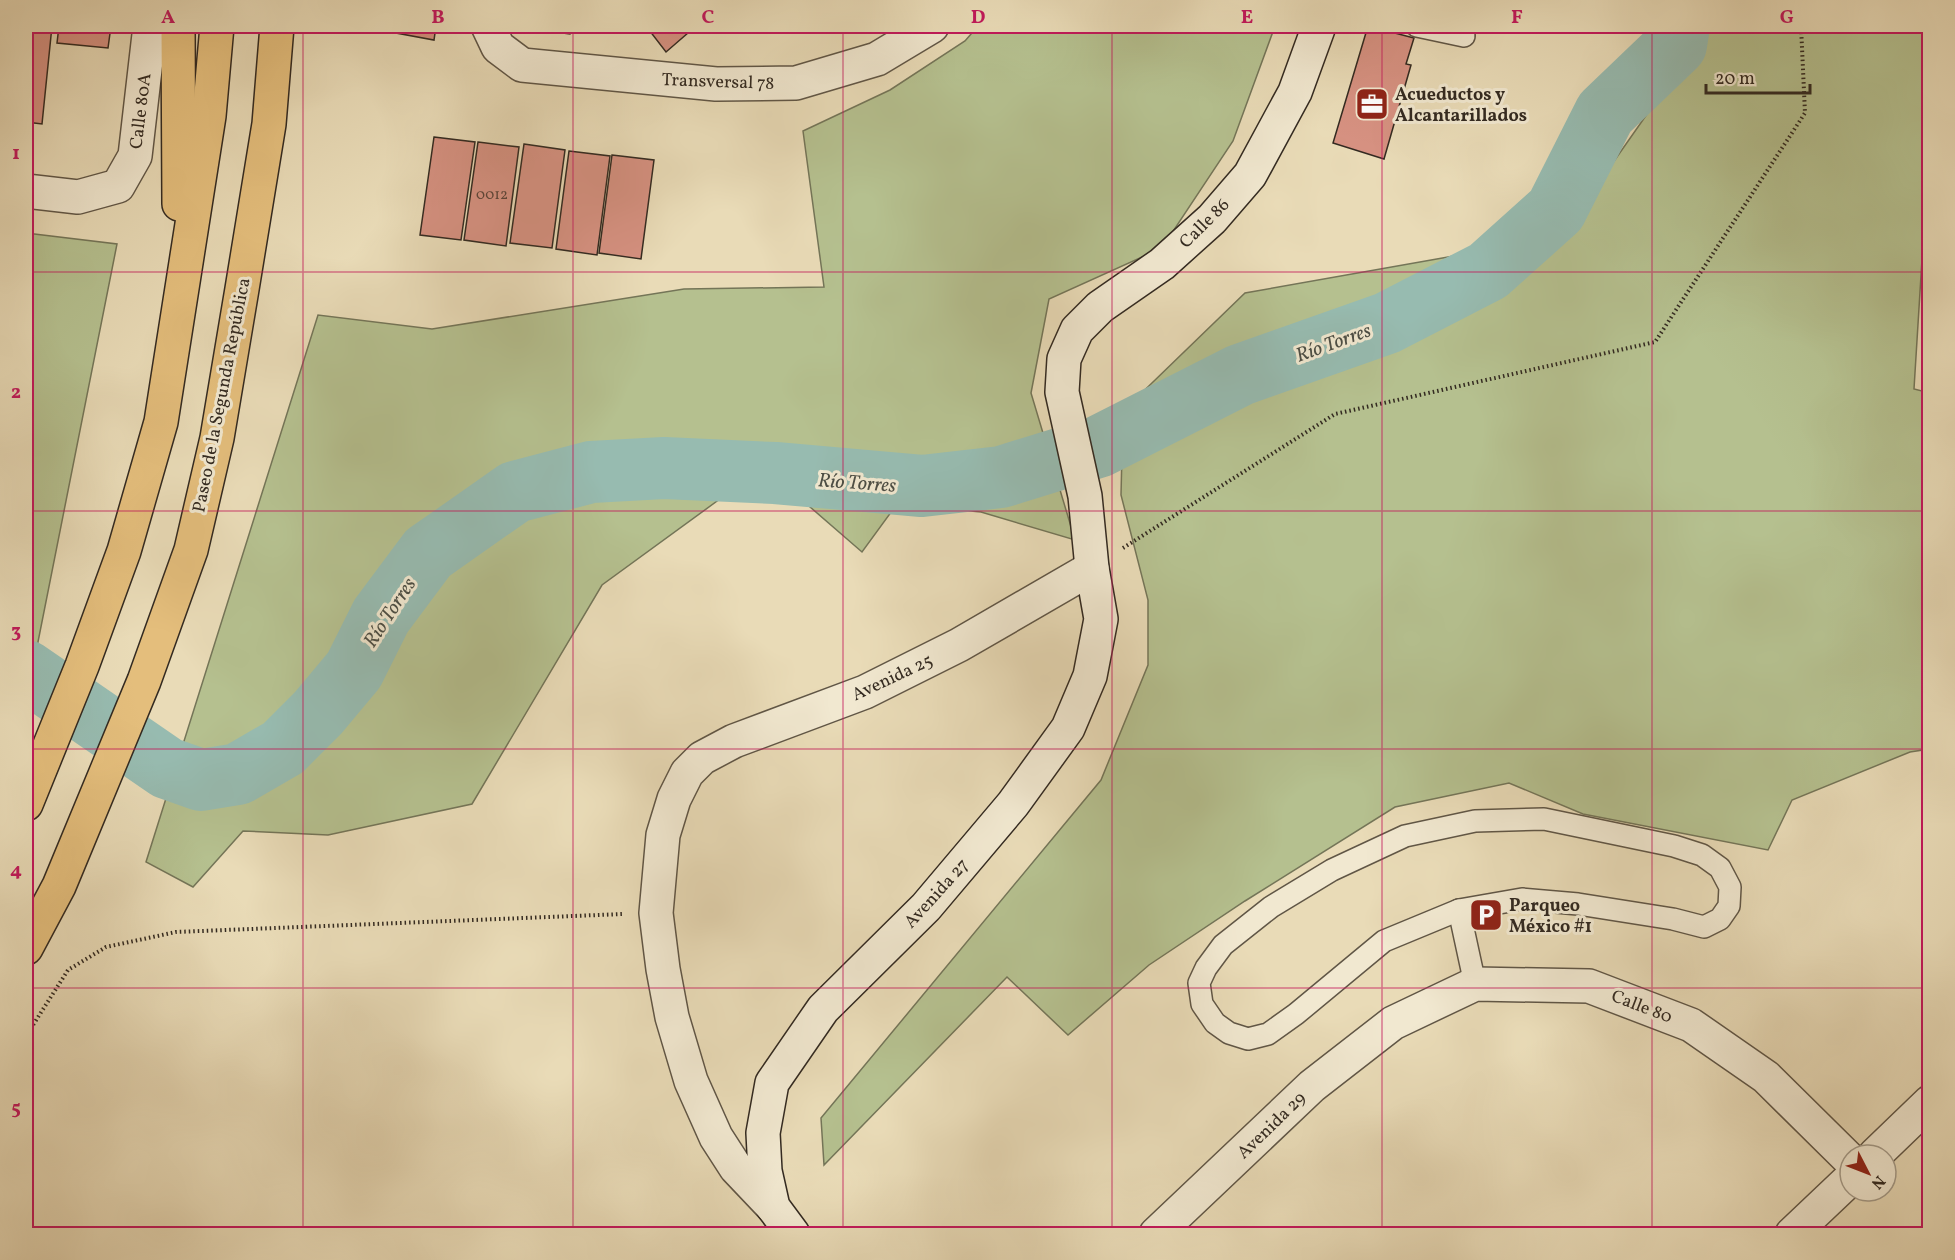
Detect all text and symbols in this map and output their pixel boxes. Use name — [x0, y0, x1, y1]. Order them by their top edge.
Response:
text: A — [161, 4, 175, 32]
text: B — [431, 4, 445, 32]
text: C — [702, 4, 715, 32]
text: D — [971, 4, 985, 32]
text: E — [1241, 4, 1253, 32]
text: F — [1511, 4, 1523, 32]
text: G — [1780, 4, 1794, 32]
scale bar — [1706, 57, 1810, 95]
text: 20 m — [1715, 67, 1755, 92]
street label: Transversal 78 — [661, 68, 775, 97]
street label: Calle 80A — [124, 71, 159, 151]
place label: Acueductos y Alcantarillados — [1395, 83, 1527, 129]
office icon: Acueductos y Alcantarillados — [1354, 86, 1390, 122]
text: 1 — [12, 140, 20, 168]
house number: 0012 — [476, 185, 508, 206]
street label: Calle 86 — [1174, 193, 1236, 255]
street label: Paseo de la Segunda República — [187, 276, 258, 515]
water label: Río Torres — [1292, 317, 1376, 370]
text: 2 — [11, 379, 21, 407]
water label: Río Torres — [817, 467, 898, 501]
water label: Río Torres — [358, 572, 424, 654]
text: 3 — [11, 618, 21, 646]
street label: Avenida 25 — [848, 649, 937, 708]
street label: Avenida 27 — [899, 854, 975, 934]
text: 4 — [10, 857, 22, 885]
place label: Parqueo México #1 — [1509, 894, 1592, 940]
parking icon: Parqueo México #1 — [1468, 897, 1504, 933]
street label: Calle 80 — [1607, 984, 1676, 1031]
street label: Avenida 29 — [1232, 1087, 1312, 1165]
text: 5 — [11, 1095, 21, 1123]
north arrow — [1838, 1143, 1898, 1203]
text: N — [1865, 1170, 1890, 1194]

